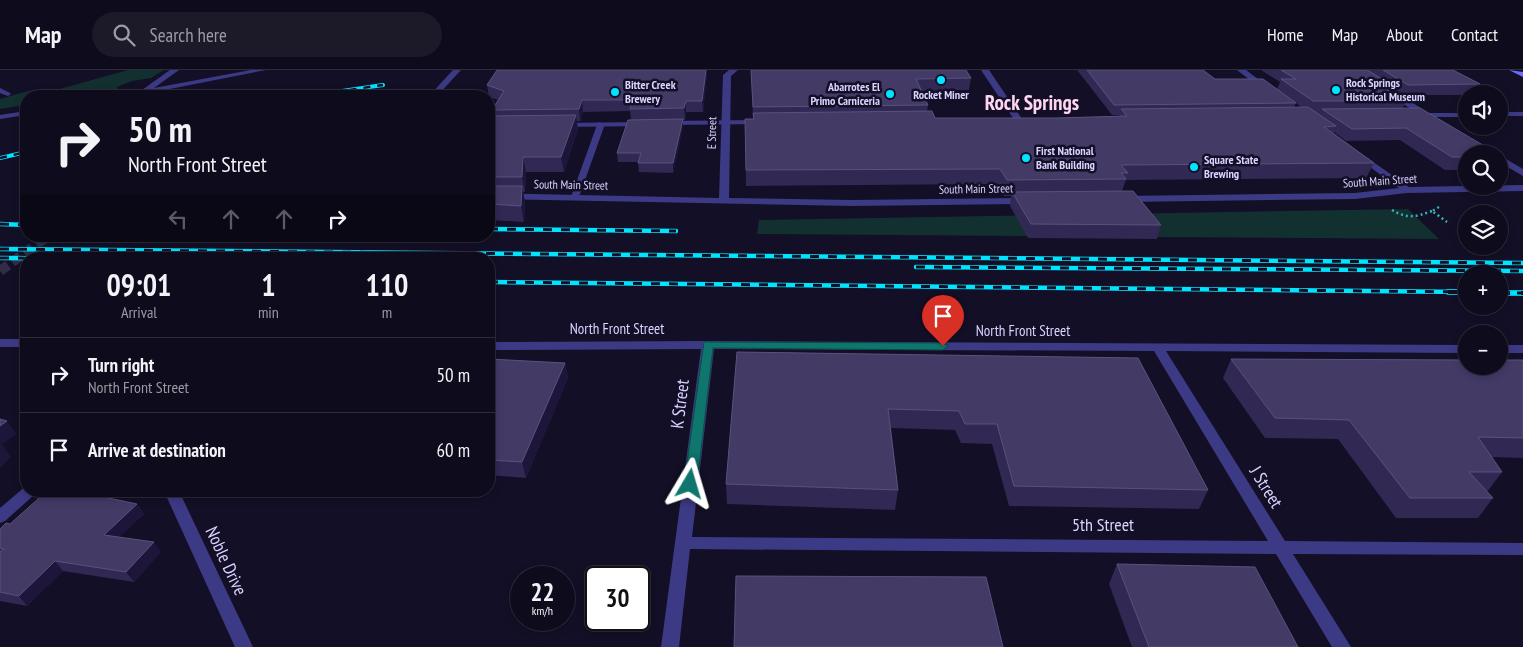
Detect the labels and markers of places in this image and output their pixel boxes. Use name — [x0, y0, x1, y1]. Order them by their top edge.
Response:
marker: Rocket Miner — [935, 74, 947, 86]
place label: Rock Springs Historical Museum — [1346, 75, 1425, 104]
place label: Bitter Creek Brewery — [625, 77, 676, 106]
place label: Abarrotes El Primo Carniceria — [810, 79, 880, 108]
marker: Rock Springs Historical Museum — [1330, 84, 1342, 96]
marker: Bitter Creek Brewery — [609, 86, 621, 98]
place label: Rocket Miner — [913, 87, 969, 102]
marker: Abarrotes El Primo Carniceria — [884, 88, 896, 100]
place label: First National Bank Building — [1036, 143, 1095, 172]
marker: First National Bank Building — [1020, 152, 1032, 164]
place label: Square State Brewing — [1204, 152, 1258, 181]
marker: Square State Brewing — [1188, 161, 1200, 173]
pin — [922, 295, 964, 346]

